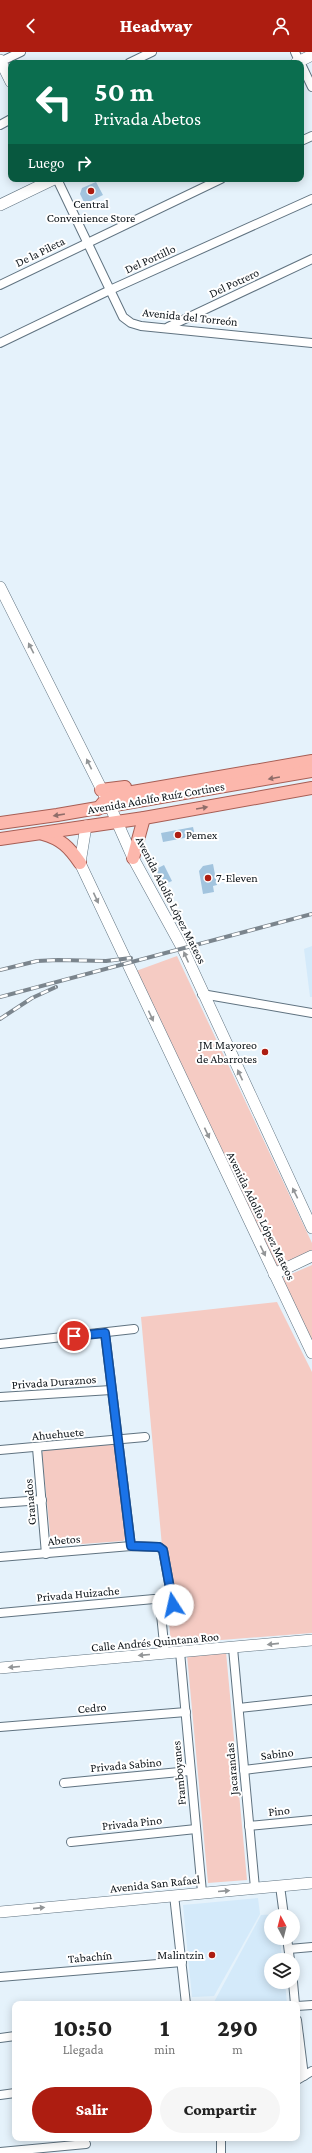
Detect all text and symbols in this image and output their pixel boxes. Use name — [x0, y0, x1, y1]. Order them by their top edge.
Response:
icon: back — [20, 15, 42, 37]
icon: person — [270, 15, 292, 37]
text: Headway — [120, 16, 192, 36]
icon: left — [28, 76, 80, 128]
text: 50 m — [94, 76, 154, 107]
text: Privada Abetos — [94, 109, 201, 129]
icon: right — [73, 152, 95, 174]
text: Luego — [28, 155, 65, 171]
marker: Central Convenience Store — [86, 186, 96, 196]
place label: Central Convenience Store — [47, 197, 135, 225]
street label: De la Pileta — [13, 234, 68, 270]
street label: Del Portillo — [122, 242, 178, 276]
street label: Del Potrero — [207, 265, 261, 301]
street label: Avenida del Torreón — [142, 305, 239, 329]
one-way arrow — [28, 642, 34, 654]
one-way arrow — [86, 759, 92, 770]
one-way arrow — [268, 776, 280, 782]
street label: Avenida Adolfo Ruíz Cortines — [86, 779, 226, 817]
one-way arrow — [196, 805, 208, 811]
one-way arrow — [53, 812, 66, 818]
place label: Pemex — [186, 828, 218, 842]
marker: Pemex — [173, 830, 183, 840]
street label: Avenida Adolfo López Mateos — [133, 834, 209, 966]
place label: 7-Eleven — [216, 871, 258, 885]
marker: 7-Eleven — [203, 873, 213, 883]
one-way arrow — [93, 893, 99, 904]
one-way arrow — [183, 951, 189, 962]
one-way arrow — [148, 1010, 154, 1022]
place label: JM Mayoreo de Abarrotes — [197, 1038, 257, 1066]
marker: JM Mayoreo de Abarrotes — [260, 1047, 270, 1057]
one-way arrow — [237, 1069, 243, 1081]
one-way arrow — [204, 1128, 210, 1139]
street label: Avenida Adolfo López Mateos — [224, 1150, 298, 1283]
one-way arrow — [292, 1187, 298, 1198]
one-way arrow — [260, 1245, 266, 1256]
pin — [57, 1319, 91, 1353]
icon: arrive — [63, 1325, 85, 1347]
street label: Privada Duraznos — [11, 1372, 97, 1392]
street label: Ahuehuete — [31, 1425, 85, 1443]
street label: Granados — [21, 1478, 39, 1526]
street label: Abetos — [47, 1532, 81, 1548]
street label: Privada Huizache — [36, 1583, 120, 1605]
position arrow — [152, 1584, 194, 1626]
street label: Calle Andrés Quintana Roo — [90, 1629, 220, 1655]
one-way arrow — [267, 1641, 279, 1647]
one-way arrow — [138, 1652, 150, 1659]
one-way arrow — [8, 1663, 20, 1670]
street label: Cedro — [77, 1700, 107, 1716]
street label: Framboyanes — [169, 1740, 189, 1806]
street label: Jacarandas — [223, 1742, 241, 1797]
street label: Sabino — [260, 1745, 294, 1763]
street label: Privada Sabino — [90, 1755, 162, 1775]
street label: Pino — [268, 1803, 291, 1819]
street label: Privada Pino — [101, 1813, 163, 1833]
street label: Avenida San Rafael — [109, 1872, 201, 1896]
one-way arrow — [218, 1887, 230, 1894]
one-way arrow — [33, 1905, 45, 1912]
north arrow — [264, 1909, 300, 1945]
map controls — [264, 1909, 300, 1989]
street label: Tabachín — [67, 1948, 113, 1966]
place label: Malintzin — [157, 1948, 205, 1962]
marker: Malintzin — [207, 1950, 217, 1960]
button: layers — [264, 1953, 300, 1989]
text: 10:50 — [54, 2014, 112, 2041]
text: 1 — [160, 2014, 169, 2041]
text: 290 — [217, 2014, 258, 2041]
text: Llegada — [63, 2042, 104, 2057]
text: min — [154, 2042, 175, 2057]
text: m — [232, 2042, 243, 2057]
button: Salir — [32, 2087, 152, 2133]
button: Compartir — [160, 2087, 280, 2133]

